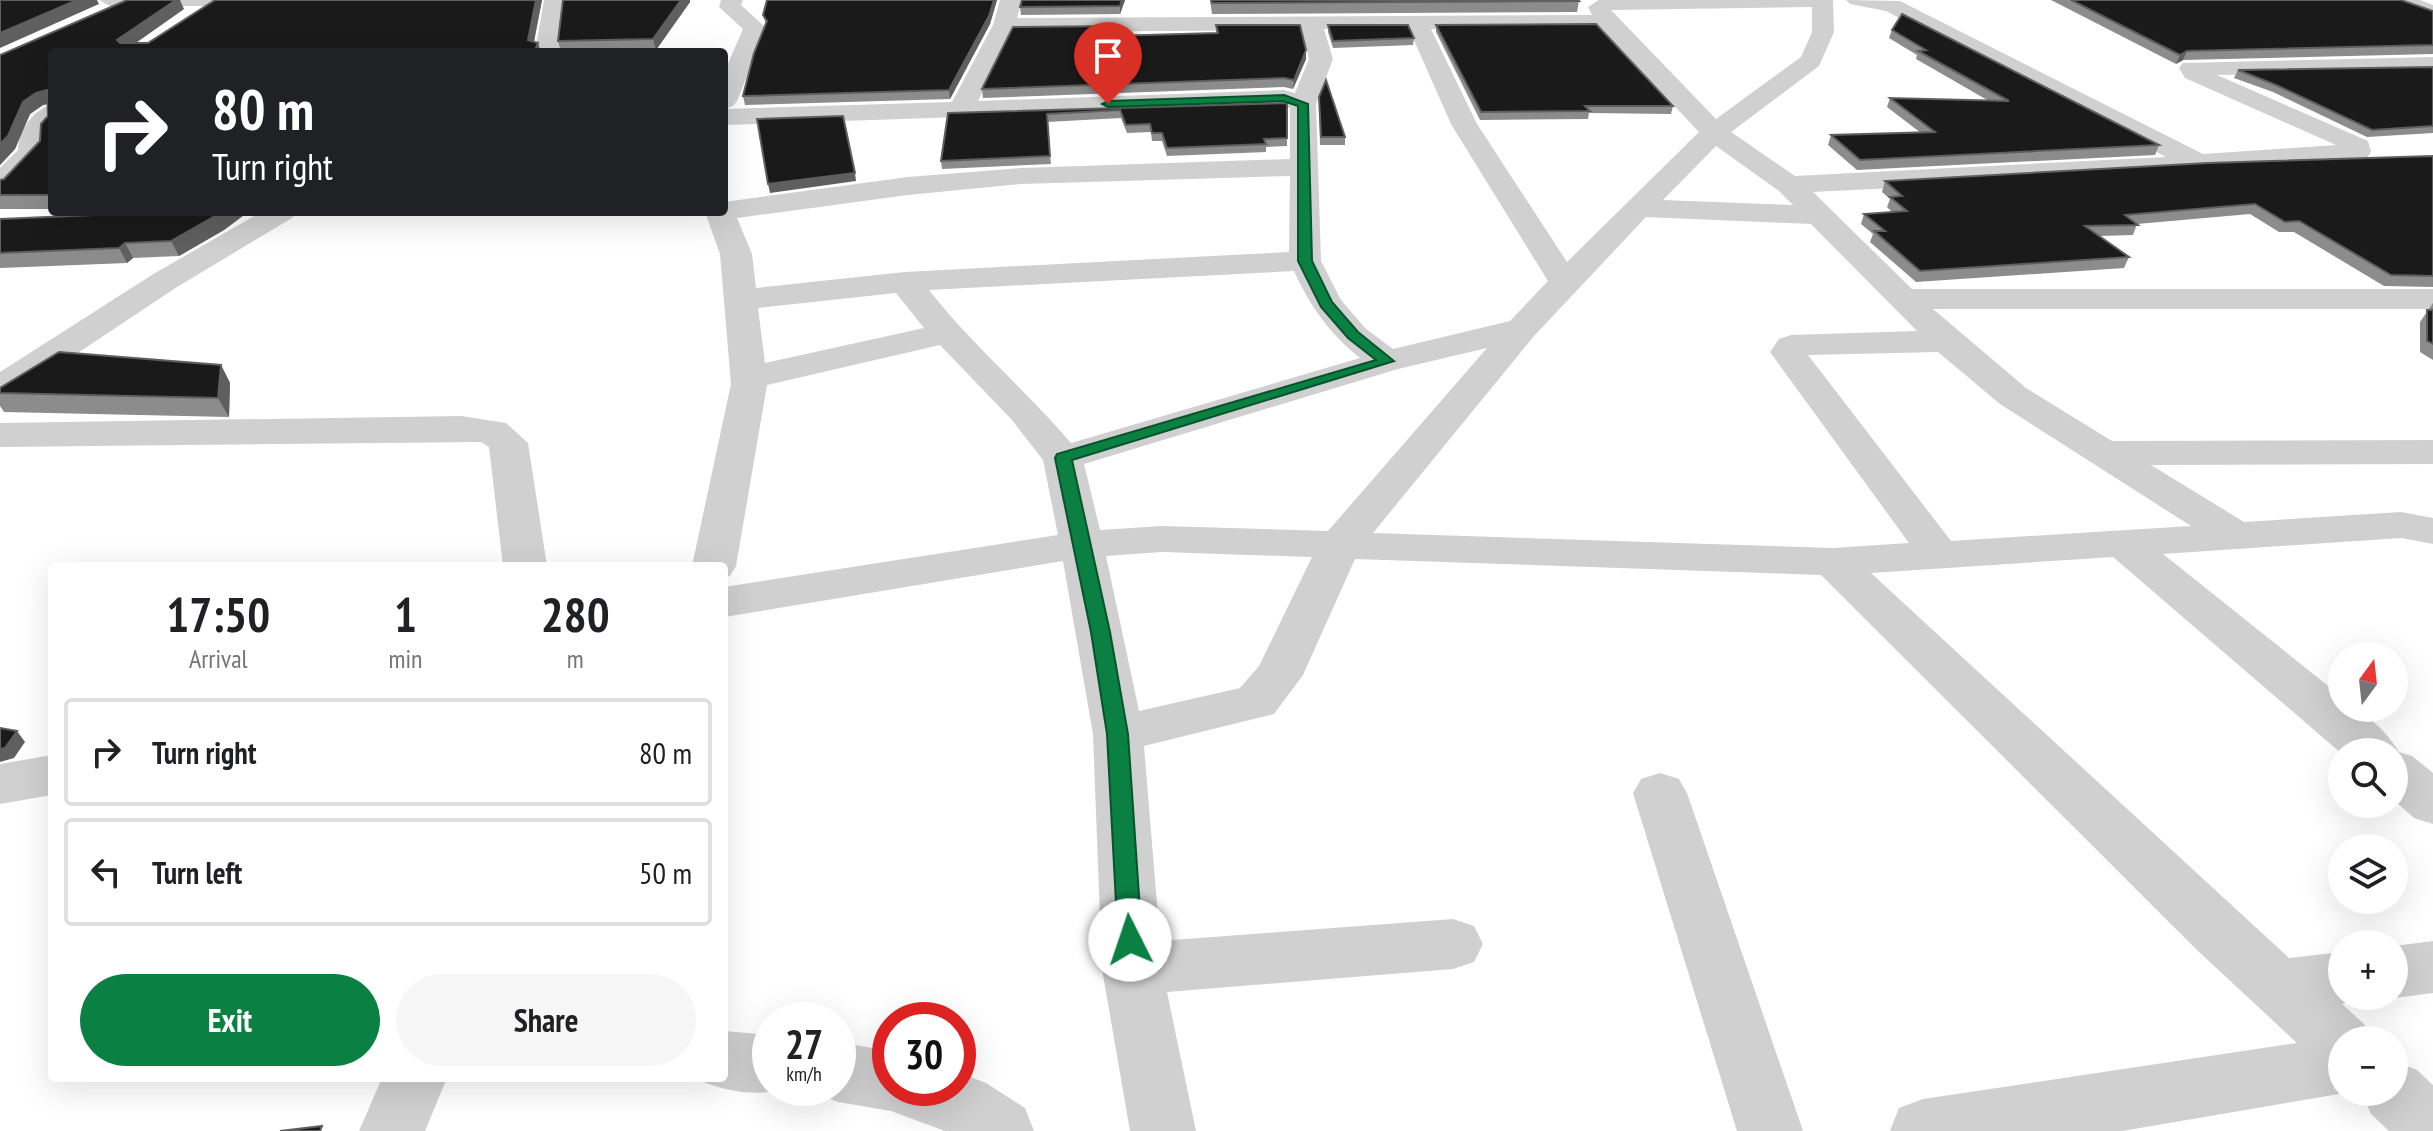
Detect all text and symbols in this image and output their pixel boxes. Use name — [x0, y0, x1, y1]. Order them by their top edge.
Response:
pin — [1074, 22, 1142, 104]
icon: arrive — [1086, 34, 1130, 78]
text: 80 m — [212, 73, 314, 145]
icon: right — [80, 80, 184, 184]
text: Turn right — [212, 143, 333, 190]
text: 17:50 — [166, 583, 270, 645]
text: 1 — [394, 583, 417, 645]
text: 280 — [541, 583, 610, 645]
text: Arrival — [189, 642, 248, 675]
text: min — [388, 642, 422, 675]
text: m — [567, 642, 584, 675]
north arrow — [2328, 642, 2408, 722]
map controls — [2328, 642, 2408, 1106]
icon: right — [84, 730, 128, 774]
text: Turn right — [152, 733, 256, 772]
text: 80 m — [639, 733, 692, 772]
button: search — [2328, 738, 2408, 818]
button: layers — [2328, 834, 2408, 914]
icon: left — [84, 850, 128, 894]
text: Turn left — [152, 853, 242, 892]
text: 50 m — [639, 853, 692, 892]
position arrow — [1088, 898, 1172, 982]
button: + — [2328, 930, 2408, 1010]
button: Exit — [80, 974, 380, 1066]
button: Share — [396, 974, 696, 1066]
speed limit sign: 30 — [872, 1002, 976, 1106]
text: 27 — [785, 1018, 823, 1070]
button: − — [2328, 1026, 2408, 1106]
text: km/h — [786, 1061, 822, 1087]

